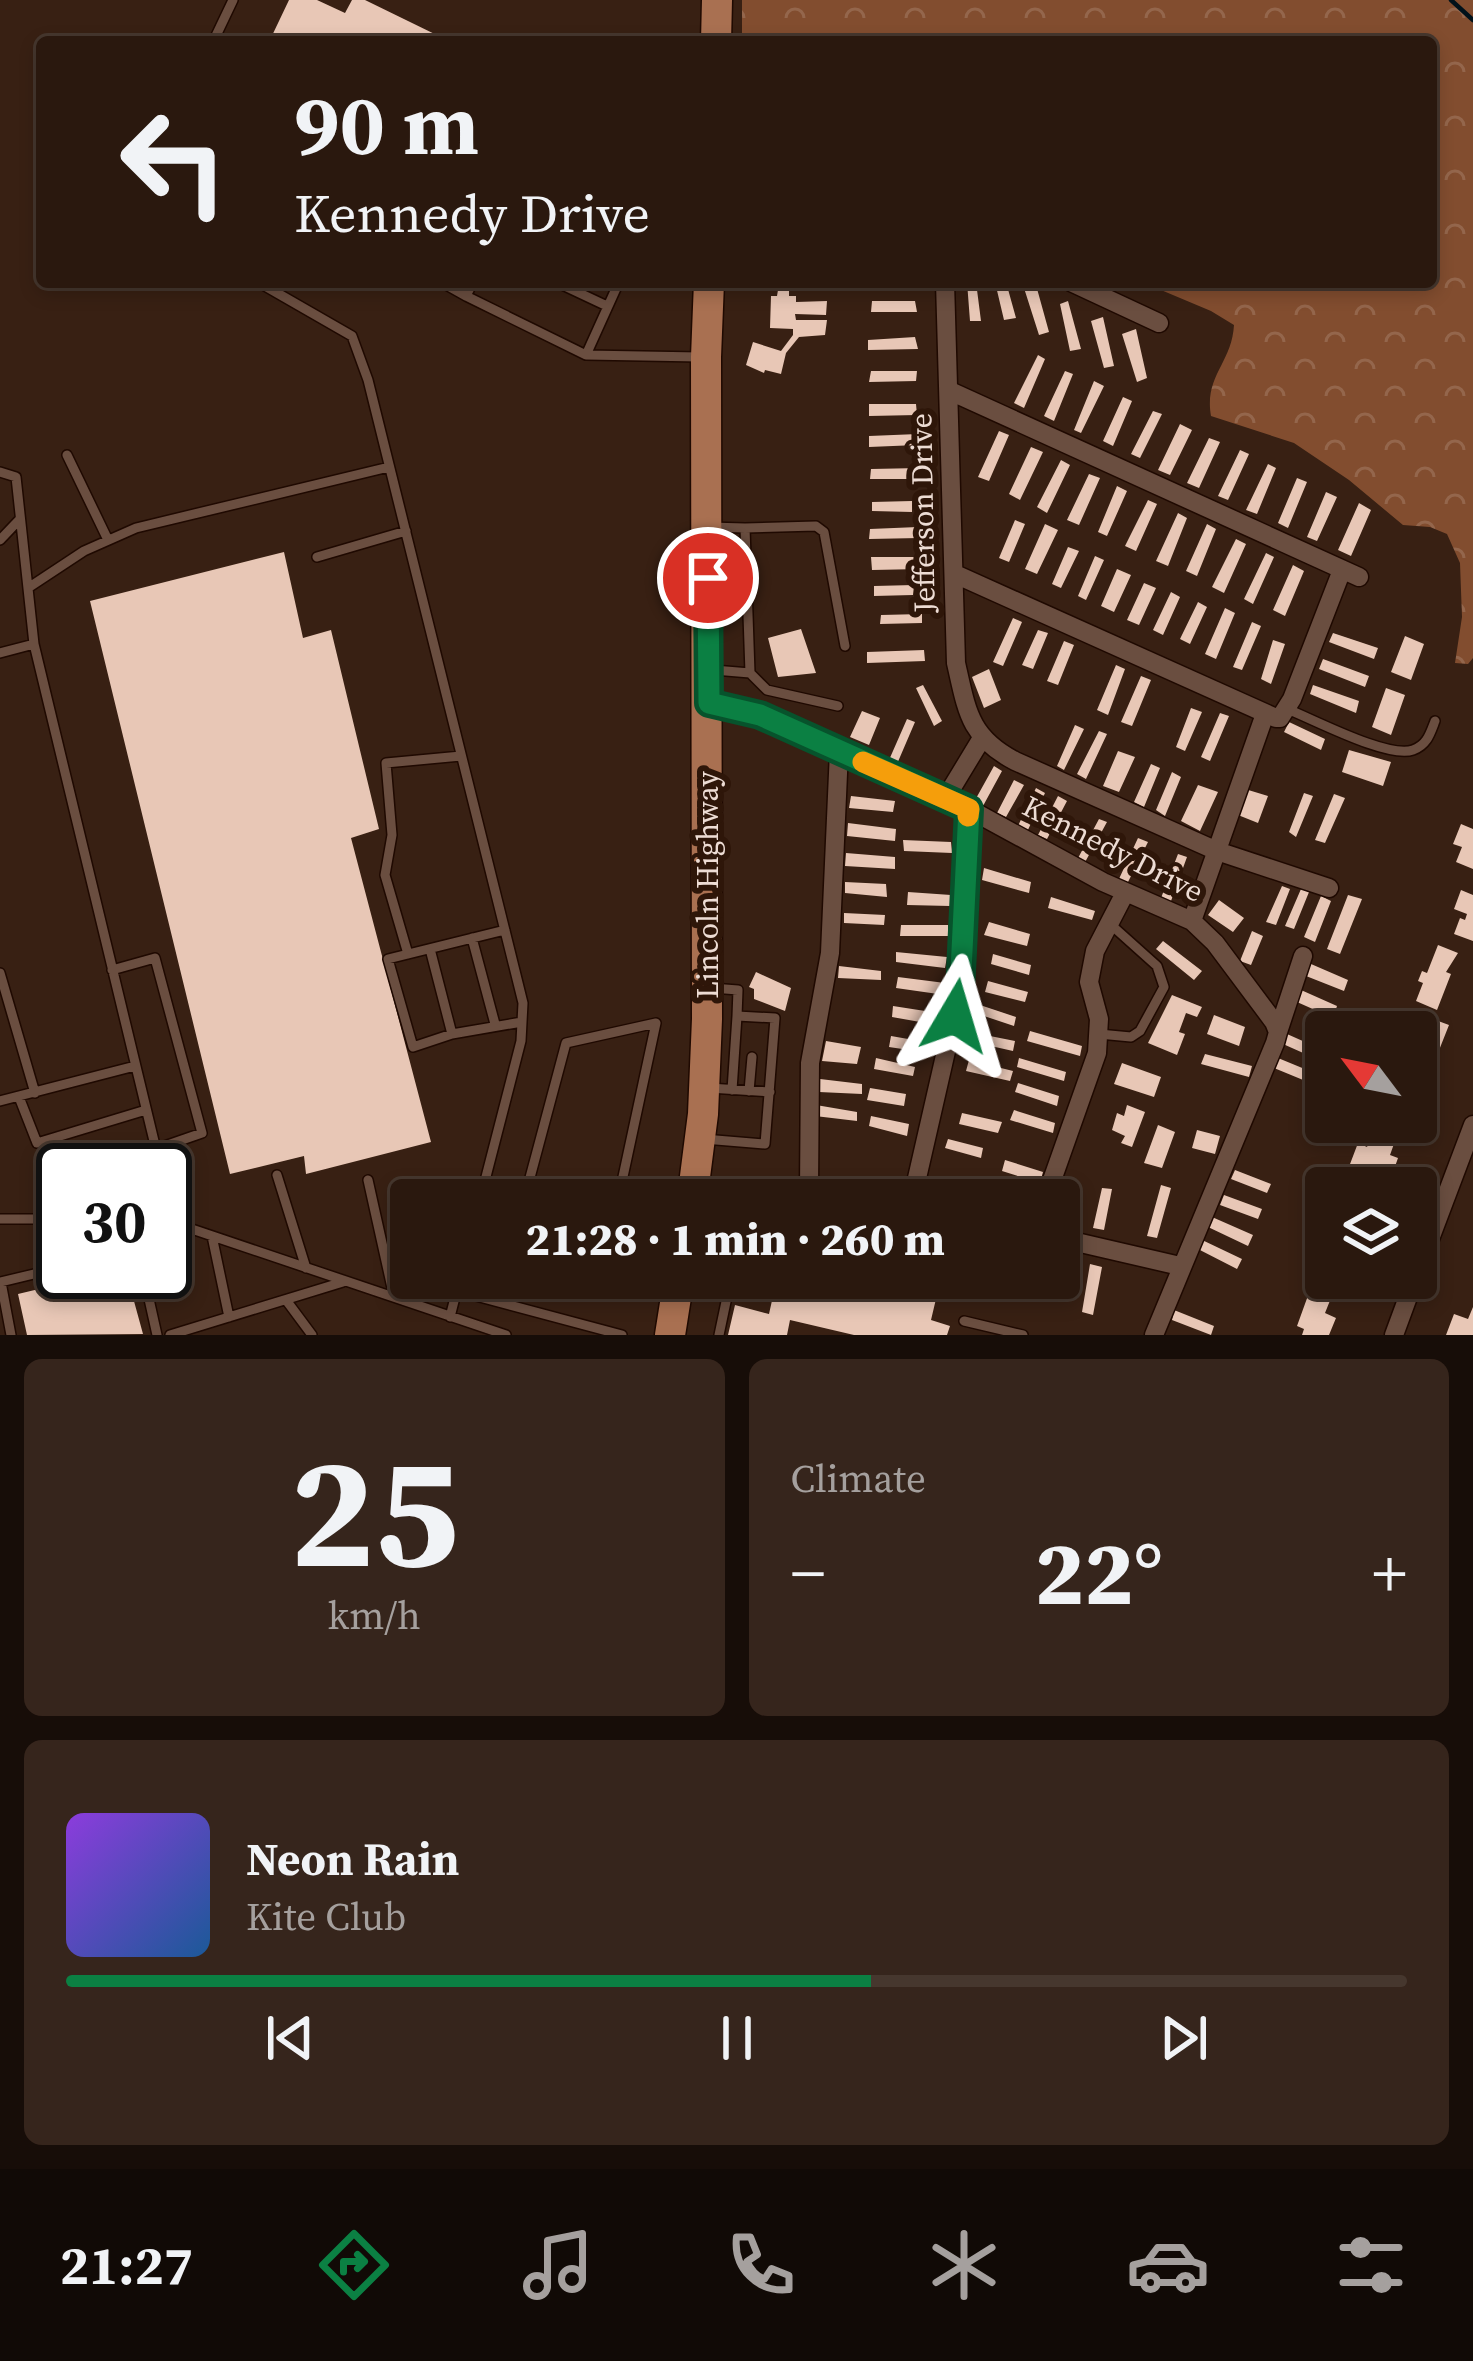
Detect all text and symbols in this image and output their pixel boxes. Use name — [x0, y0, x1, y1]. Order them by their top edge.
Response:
text: 90 m — [294, 67, 479, 182]
icon: left — [96, 84, 252, 240]
text: Kennedy Drive — [294, 176, 650, 250]
street label: Jefferson Drive — [900, 413, 945, 614]
pin — [657, 527, 759, 629]
icon: arrive — [675, 545, 741, 611]
street label: Lincoln Highway — [687, 771, 728, 999]
street label: Kennedy Drive — [1016, 785, 1211, 912]
position arrow — [892, 953, 1018, 1079]
north arrow — [1305, 1011, 1437, 1143]
map controls — [1305, 1011, 1437, 1299]
speed limit sign: 30 — [36, 1143, 192, 1299]
button: layers — [1305, 1167, 1437, 1299]
text: 21:28 · 1 min · 260 m — [525, 1208, 945, 1270]
text: 25 — [290, 1404, 459, 1618]
text: Climate — [791, 1452, 926, 1505]
text: 22° — [1034, 1511, 1163, 1634]
text: − — [791, 1528, 825, 1618]
text: + — [1372, 1528, 1407, 1618]
text: km/h — [328, 1589, 421, 1642]
text: Neon Rain — [246, 1828, 459, 1890]
text: Kite Club — [246, 1890, 406, 1943]
icon: previous — [257, 2005, 323, 2071]
icon: pause — [704, 2005, 770, 2071]
icon: next — [1151, 2005, 1217, 2071]
icon: directions — [312, 2223, 396, 2307]
icon: music — [516, 2223, 600, 2307]
icon: phone — [719, 2223, 803, 2307]
icon: climate — [922, 2223, 1006, 2307]
icon: car — [1126, 2223, 1210, 2307]
icon: filters — [1329, 2223, 1413, 2307]
text: 21:27 — [60, 2228, 193, 2302]

